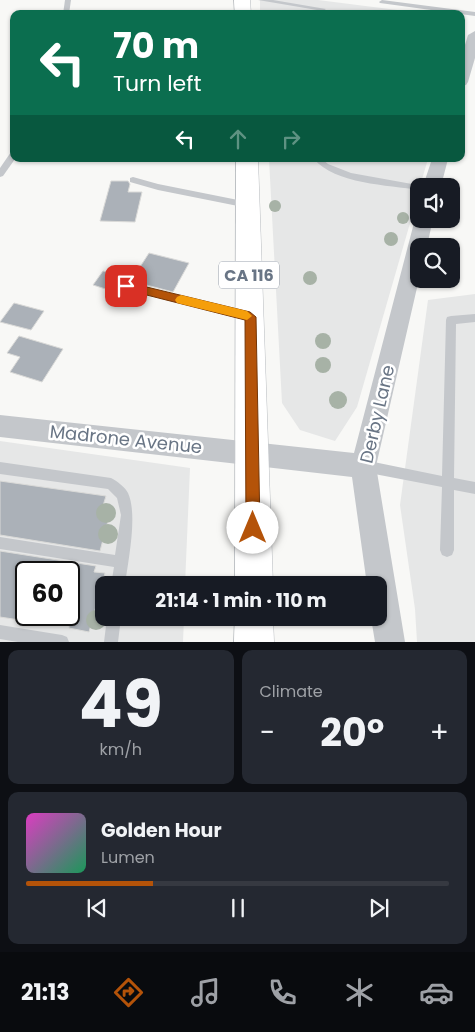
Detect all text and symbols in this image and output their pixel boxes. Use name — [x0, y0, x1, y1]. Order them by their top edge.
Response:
text: 70 m — [113, 21, 199, 70]
icon: left — [30, 30, 95, 95]
text: Turn left — [113, 68, 201, 99]
icon: left — [171, 125, 199, 153]
icon: ahead — [224, 125, 252, 153]
icon: right — [277, 125, 305, 153]
map controls — [410, 178, 460, 288]
button: sound — [410, 178, 460, 228]
button: search — [410, 238, 460, 288]
road number: CA 116 — [219, 262, 279, 288]
pin — [105, 265, 147, 307]
icon: arrive — [112, 272, 140, 300]
street label: Derby Lane — [354, 362, 400, 466]
street label: Madrone Avenue — [49, 419, 203, 459]
position arrow — [226, 501, 278, 553]
speed limit sign: 60 — [15, 561, 80, 626]
text: 21:14 · 1 min · 110 m — [155, 587, 327, 614]
text: 49 — [79, 659, 163, 750]
text: Climate — [260, 680, 323, 703]
text: 20° — [320, 706, 384, 759]
text: − — [260, 713, 275, 752]
text: + — [430, 713, 449, 752]
text: km/h — [99, 738, 142, 761]
text: Golden Hour — [101, 817, 222, 844]
text: Lumen — [101, 846, 155, 869]
icon: previous — [83, 894, 111, 922]
icon: pause — [224, 894, 252, 922]
icon: next — [365, 894, 393, 922]
icon: directions — [111, 975, 146, 1010]
icon: music — [188, 975, 223, 1010]
icon: phone — [265, 975, 300, 1010]
icon: climate — [342, 975, 377, 1010]
icon: car — [419, 975, 454, 1010]
text: 21:13 — [21, 977, 70, 1008]

